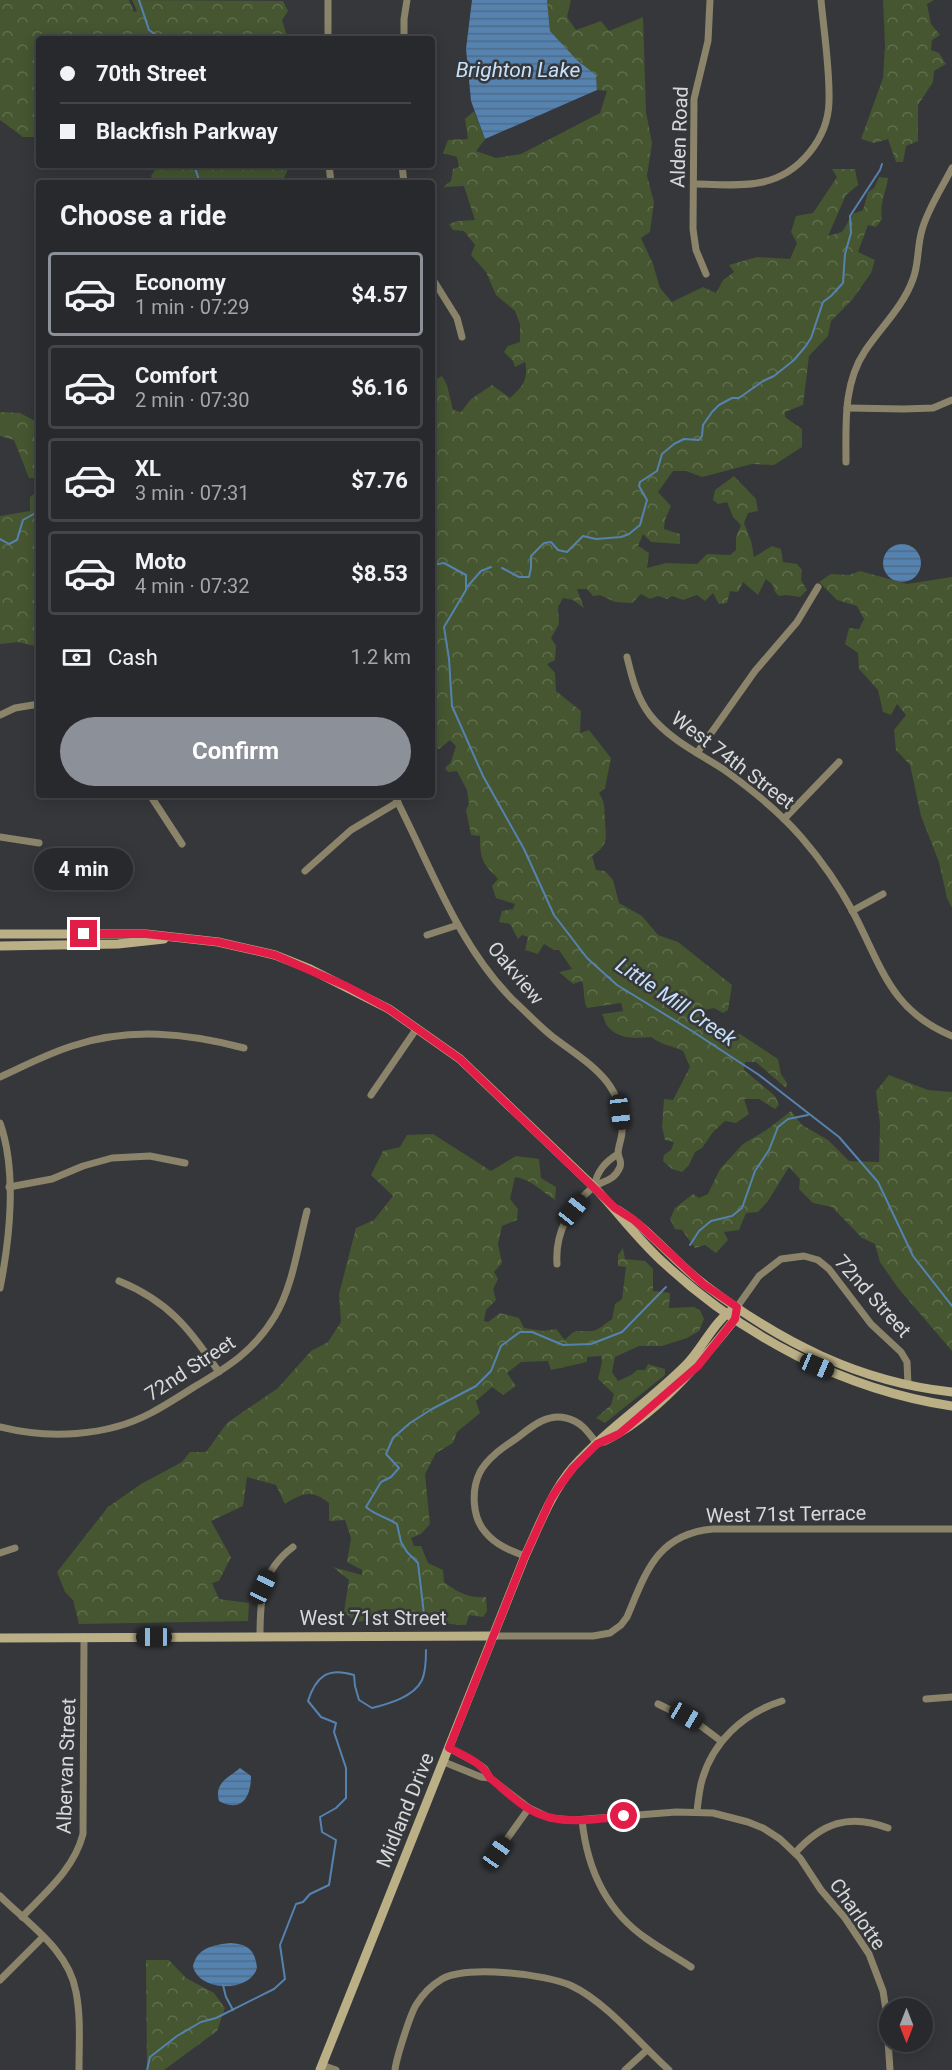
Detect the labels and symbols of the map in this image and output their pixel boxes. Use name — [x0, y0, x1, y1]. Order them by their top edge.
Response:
water label: Brighton Lake — [456, 58, 581, 82]
street label: Alden Road — [665, 86, 693, 188]
street label: West 74th Street — [667, 706, 799, 814]
callout: 4 min — [34, 847, 134, 889]
route end — [70, 920, 97, 947]
street label: Oakview — [483, 937, 549, 1009]
water label: Little Mill Creek — [611, 953, 741, 1051]
car — [609, 1093, 631, 1131]
car — [555, 1190, 591, 1230]
street label: 72nd Street — [830, 1250, 916, 1342]
street label: 72nd Street — [140, 1330, 240, 1406]
car — [797, 1351, 837, 1381]
street label: West 71st Terrace — [706, 1501, 866, 1527]
car — [247, 1567, 279, 1607]
street label: West 71st Street — [300, 1606, 446, 1630]
car — [136, 1628, 172, 1646]
street label: Albervan Street — [52, 1698, 80, 1834]
car — [666, 1699, 706, 1733]
street label: Midland Drive — [371, 1749, 439, 1871]
route start — [610, 1802, 637, 1829]
car — [479, 1833, 515, 1873]
street label: Charlotte — [825, 1874, 891, 1954]
north arrow — [879, 1998, 933, 2052]

